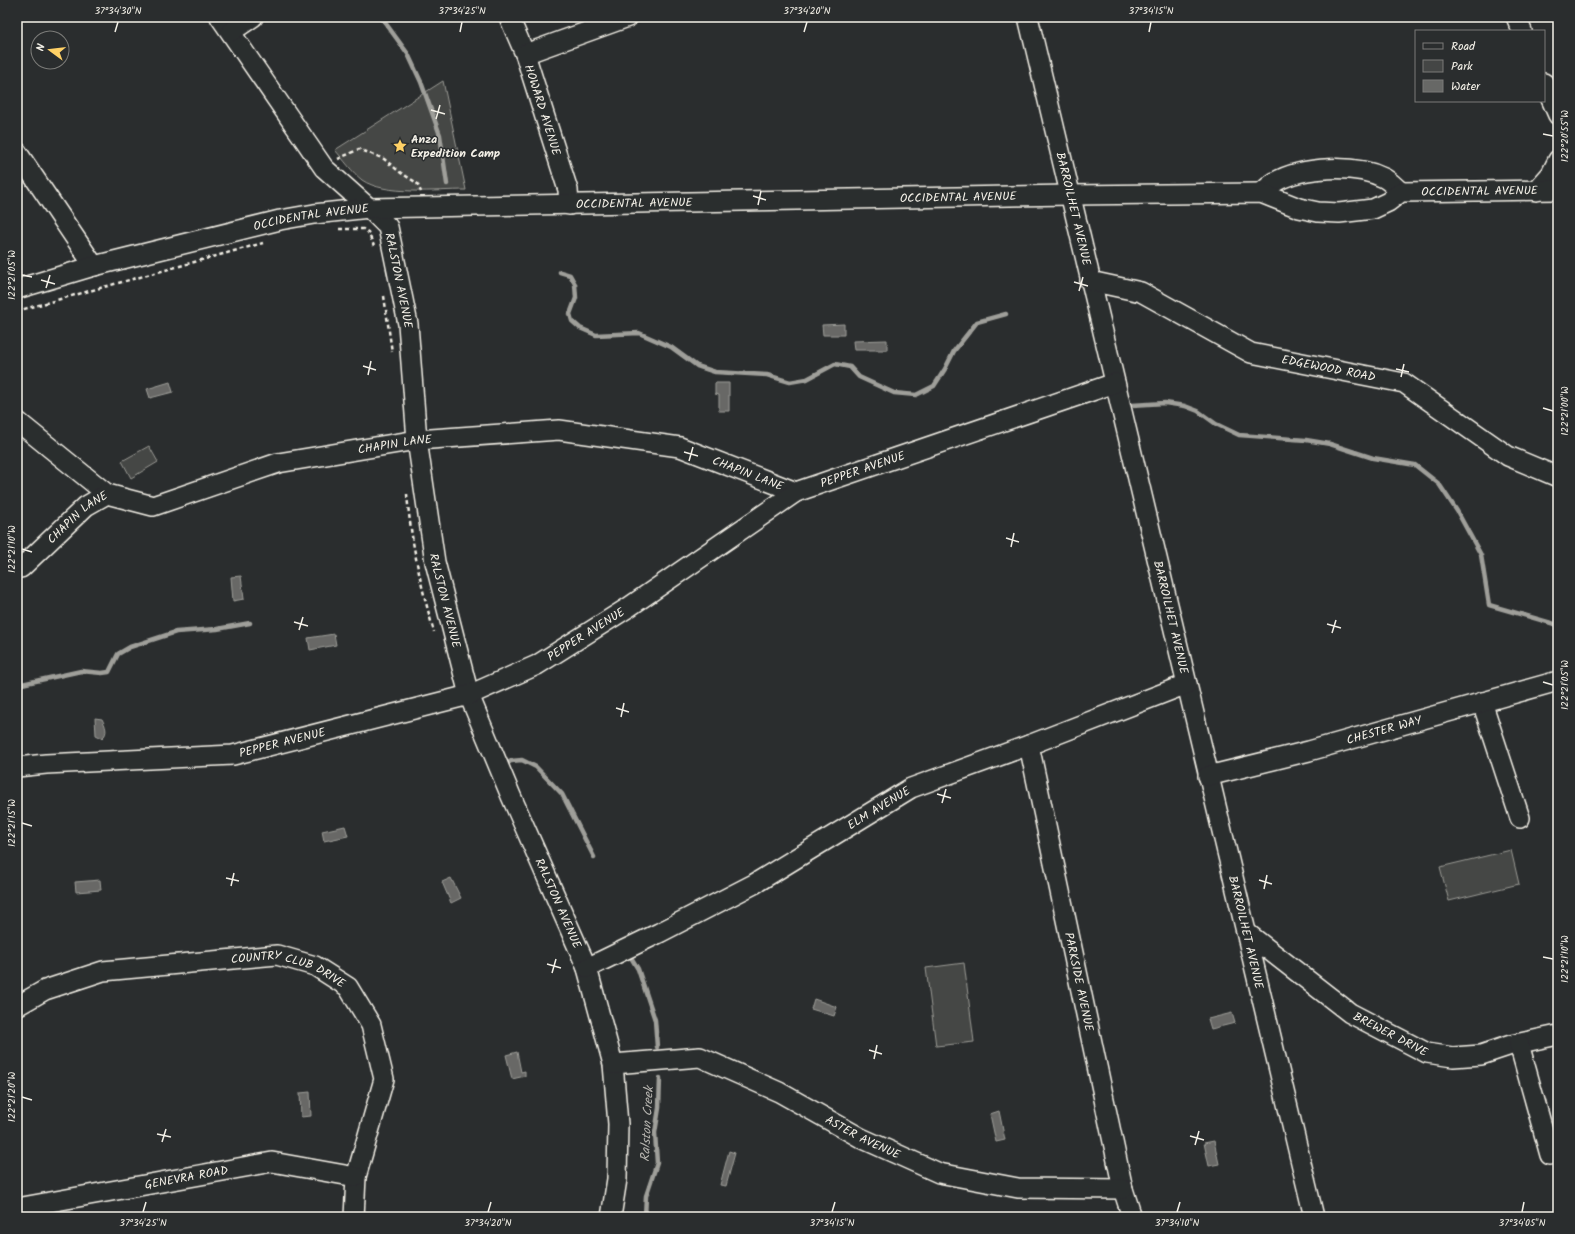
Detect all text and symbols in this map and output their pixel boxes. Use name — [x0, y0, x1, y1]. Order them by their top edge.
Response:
text: 37°34'30"N — [94, 3, 142, 19]
text: 37°34'25"N — [438, 3, 486, 19]
text: 37°34'20"N — [783, 3, 831, 19]
text: 37°34'15"N — [1129, 3, 1174, 19]
north arrow — [30, 30, 70, 70]
legend — [1415, 30, 1545, 102]
text: Road — [1451, 37, 1476, 56]
text: N — [32, 42, 51, 53]
text: Park — [1451, 57, 1473, 76]
street label: HOWARD AVENUE — [519, 62, 566, 159]
text: Water — [1451, 77, 1481, 96]
text: 122°20'55"W — [1557, 110, 1573, 162]
place label: Anza Expedition Camp — [411, 130, 501, 163]
place icon: Anza Expedition Camp — [392, 138, 408, 154]
street label: BARROILHET AVENUE — [1050, 150, 1096, 268]
street label: OCCIDENTAL AVENUE — [1421, 181, 1539, 202]
street label: OCCIDENTAL AVENUE — [900, 187, 1018, 208]
street label: OCCIDENTAL AVENUE — [576, 193, 694, 214]
street label: OCCIDENTAL AVENUE — [251, 199, 371, 236]
street label: RALSTON AVENUE — [379, 231, 417, 330]
text: 122°21'05"W — [4, 250, 20, 300]
street label: EDGEWOOD ROAD — [1280, 350, 1377, 387]
text: 122°21'00"W — [1557, 386, 1573, 436]
street label: CHAPIN LANE — [356, 430, 433, 460]
street label: PEPPER AVENUE — [818, 446, 909, 493]
street label: CHAPIN LANE — [709, 451, 787, 497]
street label: CHAPIN LANE — [43, 486, 112, 549]
text: 122°21'10"W — [4, 525, 20, 573]
street label: RALSTON AVENUE — [424, 552, 466, 651]
street label: BARROILHET AVENUE — [1148, 559, 1193, 677]
street label: PEPPER AVENUE — [544, 602, 629, 666]
text: 122°21'05"W — [1557, 660, 1573, 710]
street label: CHESTER WAY — [1344, 710, 1425, 750]
street label: PEPPER AVENUE — [237, 723, 328, 763]
street label: ELM AVENUE — [844, 781, 915, 835]
text: 122°21'15"W — [4, 799, 20, 847]
street label: RALSTON AVENUE — [530, 855, 587, 953]
street label: BARROILHET AVENUE — [1223, 874, 1269, 992]
street label: PARKSIDE AVENUE — [1059, 931, 1099, 1034]
text: 122°21'10"W — [1557, 935, 1573, 983]
street label: COUNTRY CLUB DRIVE — [230, 946, 350, 994]
street label: BREWER DRIVE — [1350, 1007, 1432, 1062]
text: 122°21'20"W — [4, 1072, 20, 1122]
water label: Ralston Creek — [635, 1084, 660, 1162]
street label: ASTER AVENUE — [821, 1111, 904, 1165]
street label: GENEVRA ROAD — [143, 1161, 230, 1195]
text: 37°34'25"N — [119, 1215, 167, 1231]
text: 37°34'20"N — [464, 1215, 512, 1231]
text: 37°34'15"N — [810, 1215, 855, 1231]
text: 37°34'10"N — [1155, 1215, 1200, 1231]
text: 37°34'05"N — [1499, 1215, 1546, 1231]

